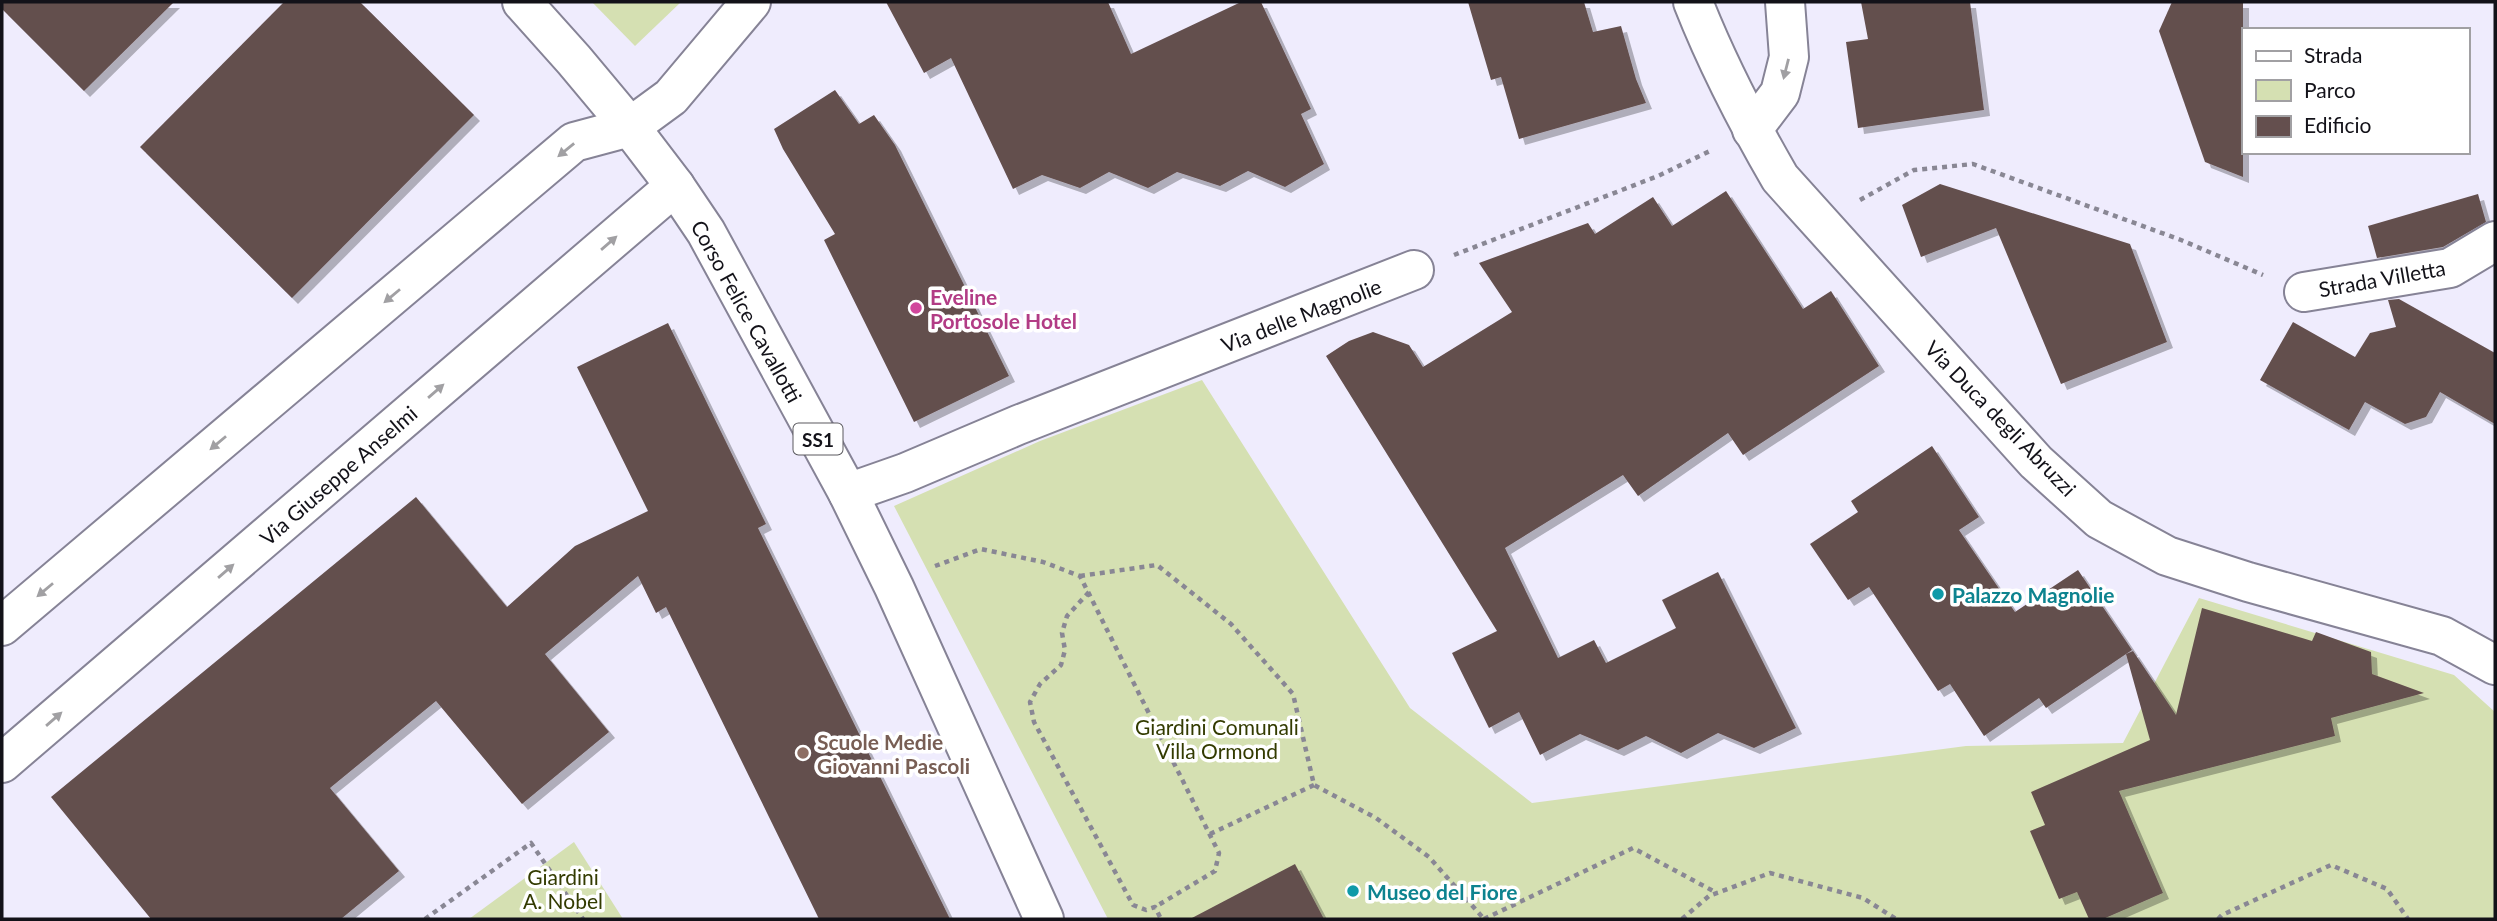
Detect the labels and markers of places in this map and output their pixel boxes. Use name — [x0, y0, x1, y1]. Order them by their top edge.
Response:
place label: Eveline Portosole Hotel — [930, 284, 1077, 333]
marker: Eveline Portosole Hotel — [908, 300, 924, 316]
place label: Palazzo Magnolie — [1952, 582, 2114, 607]
marker: Palazzo Magnolie — [1930, 586, 1946, 602]
place label: Scuole Medie Giovanni Pascoli — [817, 729, 970, 778]
marker: Scuole Medie Giovanni Pascoli — [795, 745, 811, 761]
place label: Museo del Fiore — [1367, 879, 1518, 904]
marker: Museo del Fiore — [1345, 883, 1361, 899]

